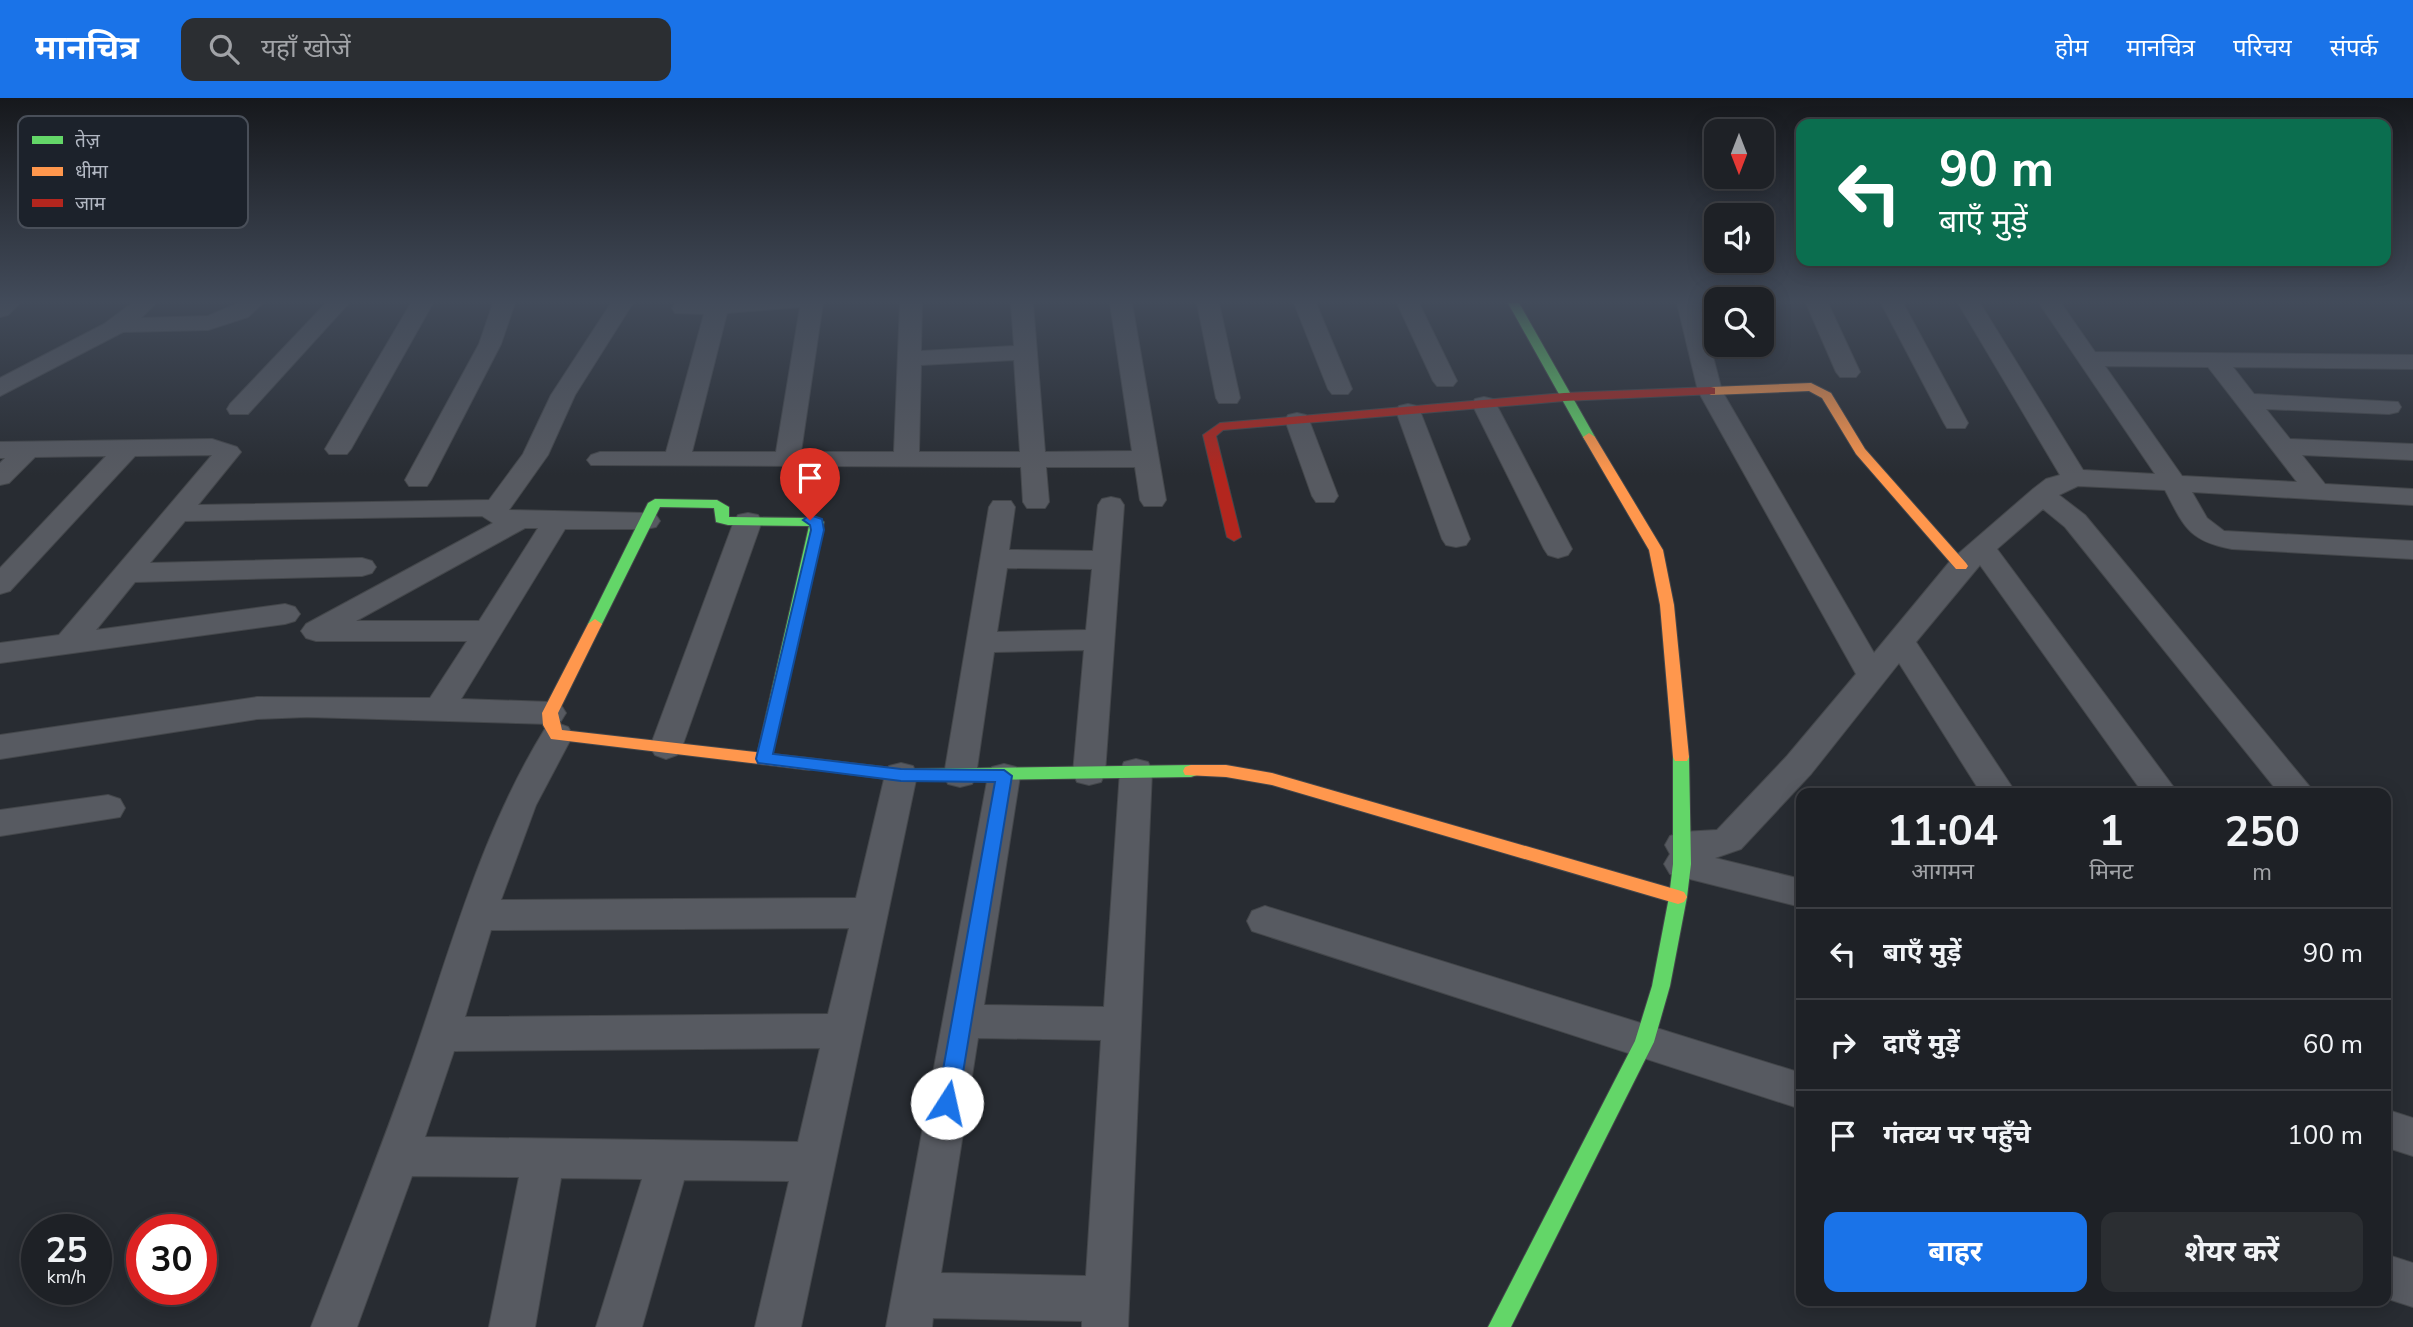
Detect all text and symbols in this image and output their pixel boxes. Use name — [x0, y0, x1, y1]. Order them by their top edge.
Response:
search box — [181, 18, 671, 81]
text: मानचित्र — [35, 26, 139, 71]
icon: search — [205, 30, 243, 68]
text: यहाँ खोजें — [261, 31, 351, 66]
text: होम — [2055, 32, 2088, 64]
text: मानचित्र — [2126, 32, 2195, 64]
text: परिचय — [2233, 32, 2292, 64]
text: संपर्क — [2330, 32, 2378, 64]
legend — [18, 116, 248, 228]
north arrow — [1704, 119, 1774, 189]
map controls — [1704, 119, 1774, 357]
text: तेज़ — [75, 128, 101, 154]
text: 90 m — [1939, 136, 2054, 203]
icon: left — [1824, 147, 1915, 238]
text: धीमा — [75, 159, 109, 185]
text: जाम — [75, 191, 106, 217]
text: बाएँ मुड़ें — [1939, 200, 2028, 243]
button: sound — [1704, 203, 1774, 273]
button: search — [1704, 287, 1774, 357]
pin — [780, 448, 840, 520]
icon: arrive — [791, 459, 829, 497]
text: 11:04 — [1887, 803, 1998, 860]
text: 1 — [2099, 803, 2124, 860]
text: 250 — [2224, 804, 2300, 861]
text: आगमन — [1911, 856, 1974, 887]
text: मिनट — [2089, 856, 2133, 887]
text: m — [2252, 857, 2272, 888]
icon: left — [1824, 935, 1862, 973]
text: बाएँ मुड़ें — [1883, 935, 1961, 970]
text: 90 m — [2303, 936, 2363, 971]
icon: right — [1824, 1026, 1862, 1064]
text: दाएँ मुड़ें — [1883, 1026, 1960, 1061]
text: 60 m — [2303, 1027, 2363, 1062]
position arrow — [910, 1066, 984, 1140]
icon: arrive — [1824, 1117, 1862, 1155]
text: गंतव्य पर पहुँचे — [1883, 1117, 2031, 1152]
text: 100 m — [2287, 1118, 2363, 1153]
button: बाहर — [1824, 1212, 2087, 1292]
button: शेयर करें — [2101, 1212, 2363, 1292]
speed limit sign: 30 — [126, 1214, 217, 1305]
text: 25 — [45, 1227, 88, 1274]
text: km/h — [47, 1265, 86, 1289]

